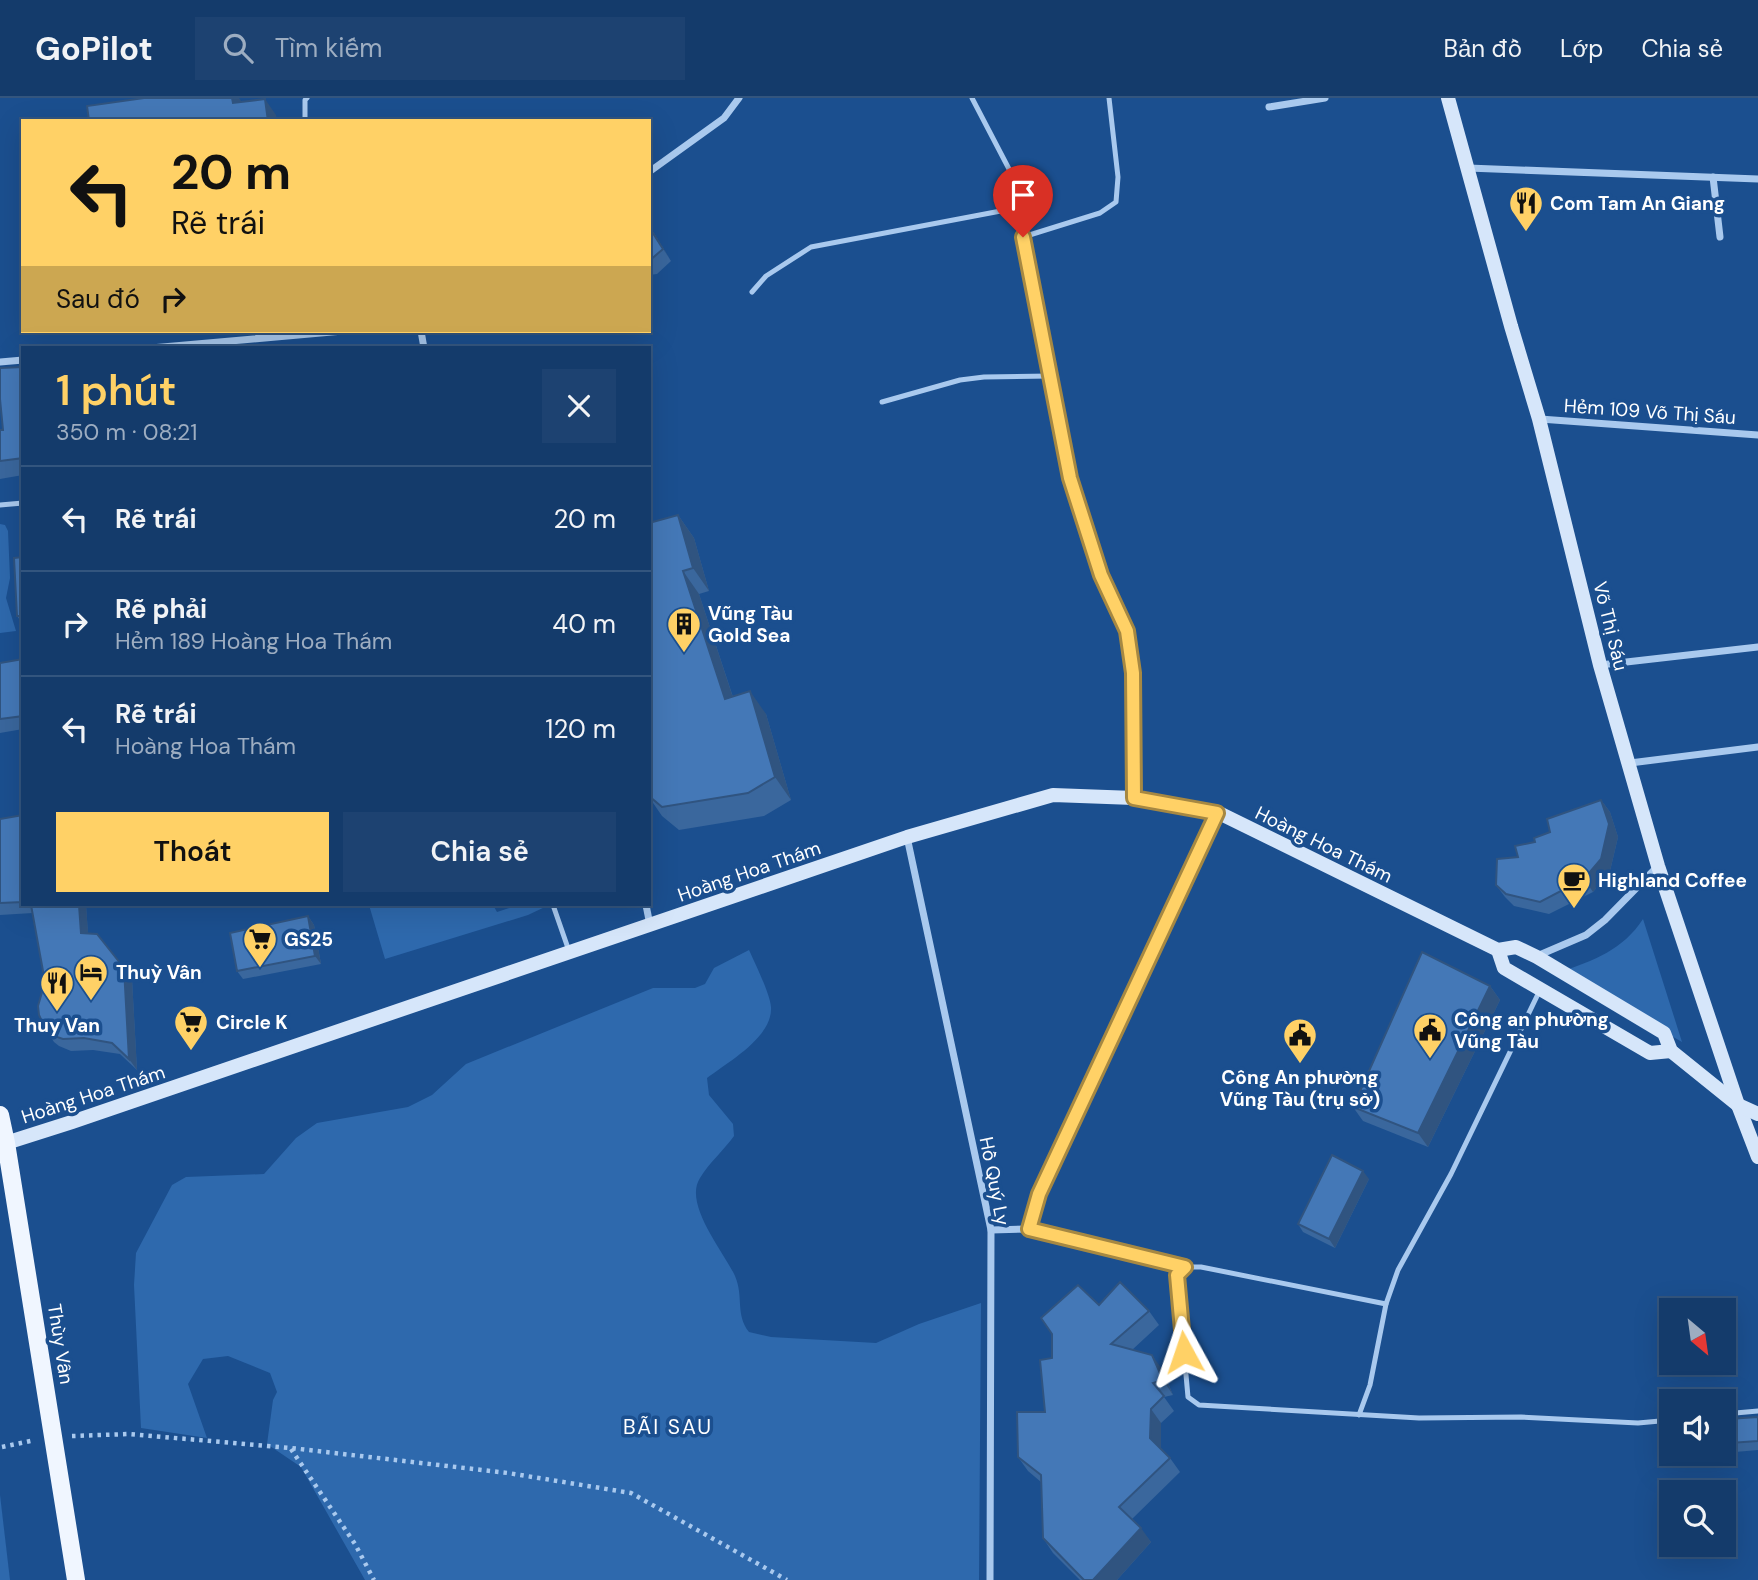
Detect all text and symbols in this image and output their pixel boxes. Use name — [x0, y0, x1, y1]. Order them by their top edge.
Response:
search box — [195, 17, 685, 80]
text: GoPilot — [35, 27, 153, 70]
icon: search — [219, 29, 257, 67]
text: Tìm kiếm — [275, 31, 382, 65]
text: Bản đồ — [1444, 33, 1522, 64]
text: Lớp — [1560, 33, 1603, 64]
text: Chia sẻ — [1641, 33, 1723, 64]
text: 20 m — [171, 140, 291, 204]
icon: left — [56, 147, 147, 238]
pin — [993, 165, 1053, 237]
icon: arrive — [1004, 176, 1042, 214]
restaurant icon: Com Tam An Giang — [1507, 184, 1545, 233]
place label: Com Tam An Giang — [1550, 191, 1725, 216]
text: Rẽ trái — [171, 202, 265, 244]
icon: right — [154, 280, 192, 318]
text: Sau đó — [56, 282, 140, 316]
text: 1 phút — [56, 363, 176, 418]
button: close — [542, 369, 616, 443]
street label: Hẻm 109 Võ Thị Sáu — [1563, 393, 1737, 430]
text: 350 m · 08:21 — [56, 417, 198, 447]
icon: left — [56, 500, 94, 538]
text: Rẽ trái — [115, 502, 197, 536]
text: 20 m — [553, 502, 616, 536]
street label: Võ Thị Sáu — [1587, 579, 1634, 673]
text: Rẽ phải — [115, 592, 207, 626]
place label: Vũng Tàu Gold Sea — [708, 601, 793, 648]
icon: right — [56, 605, 94, 643]
building icon: Vũng Tàu Gold Sea — [665, 605, 703, 654]
text: 40 m — [552, 607, 616, 641]
text: Hẻm 189 Hoàng Hoa Thám — [115, 626, 392, 656]
text: Rẽ trái — [115, 697, 197, 731]
icon: left — [56, 710, 94, 748]
text: 120 m — [545, 712, 616, 746]
text: Hoàng Hoa Thám — [115, 731, 296, 761]
street label: Hoàng Hoa Thám — [1251, 800, 1396, 888]
button: Thoát — [56, 812, 329, 892]
button: Chia sẻ — [343, 812, 616, 892]
street label: Hoàng Hoa Thám — [674, 835, 824, 908]
cafe icon: Highland Coffee — [1555, 861, 1593, 910]
place label: Highland Coffee — [1598, 868, 1747, 893]
supermarket icon: GS25 — [241, 920, 279, 969]
place label: GS25 — [284, 927, 333, 952]
hotel icon: Thuỳ Vân — [72, 953, 110, 1002]
place label: Thuỳ Vân — [116, 960, 202, 985]
restaurant icon: Thuy Van — [38, 964, 76, 1013]
supermarket icon: Circle K — [172, 1003, 210, 1052]
place label: Công an phường Vũng Tàu — [1454, 1007, 1609, 1054]
place label: Circle K — [216, 1010, 288, 1035]
public building icon: Công an phường Vũng Tàu — [1411, 1011, 1449, 1060]
place label: Thuy Van — [14, 1013, 100, 1038]
public building icon: Công An phường Vũng Tàu (trụ sở) — [1281, 1016, 1319, 1065]
street label: Hoàng Hoa Thám — [18, 1059, 168, 1129]
place label: Công An phường Vũng Tàu (trụ sở) — [1220, 1065, 1380, 1112]
street label: Hồ Quý Ly — [974, 1135, 1015, 1228]
north arrow — [1659, 1298, 1736, 1376]
map controls — [1659, 1298, 1736, 1557]
street label: Thùy Vân — [42, 1302, 79, 1386]
position arrow — [1147, 1315, 1221, 1389]
button: sound — [1659, 1389, 1736, 1466]
district label: BÃI SAU — [623, 1413, 713, 1441]
button: search — [1659, 1480, 1736, 1557]

